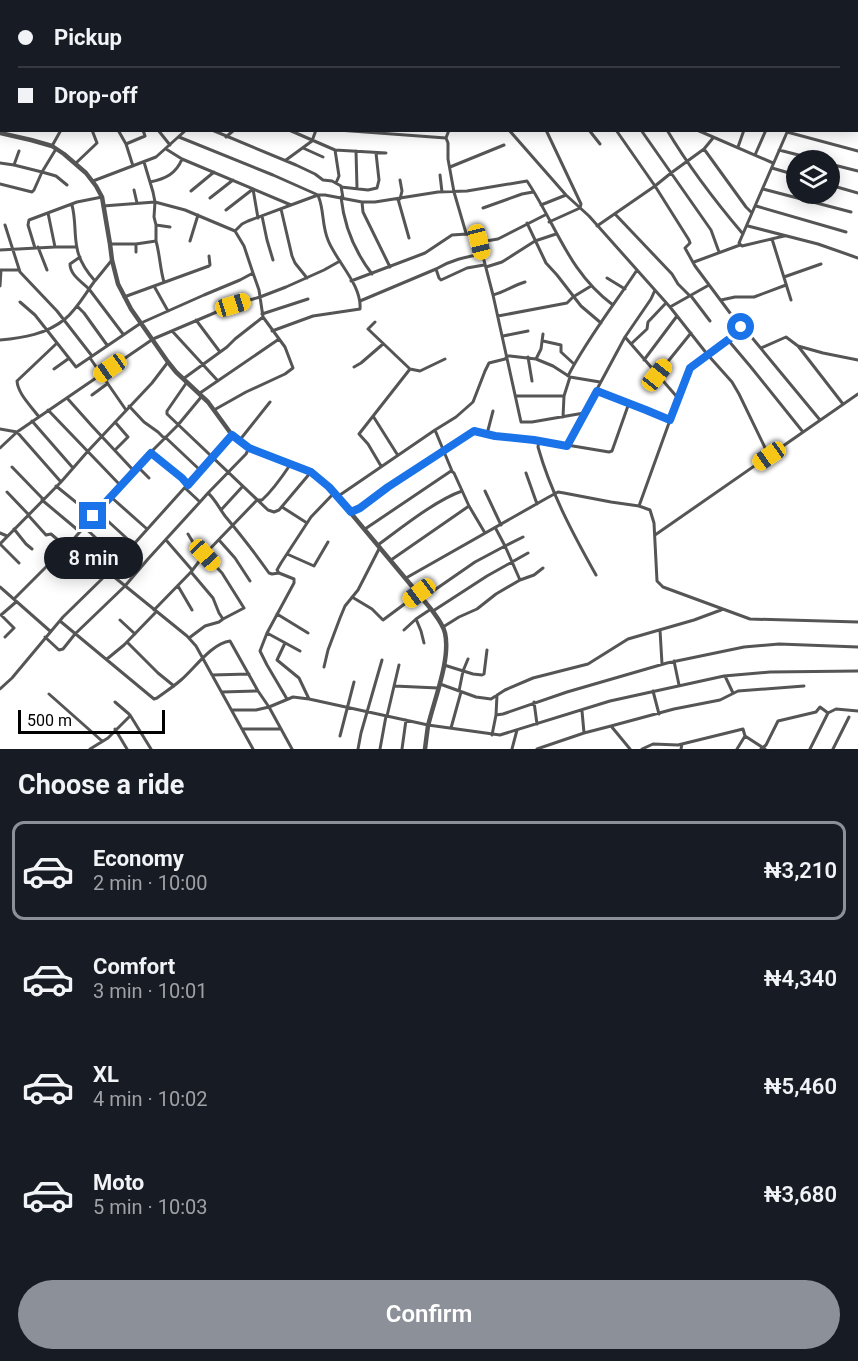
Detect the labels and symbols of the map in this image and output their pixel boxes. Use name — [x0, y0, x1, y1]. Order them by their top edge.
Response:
car — [466, 222, 492, 262]
car — [213, 291, 253, 319]
route start — [727, 313, 754, 340]
car — [90, 350, 130, 386]
car — [639, 355, 675, 395]
car — [749, 438, 789, 474]
route end — [79, 502, 106, 529]
car — [186, 536, 224, 574]
callout: 8 min — [44, 537, 142, 579]
car — [399, 575, 439, 611]
scale bar — [18, 707, 165, 734]

